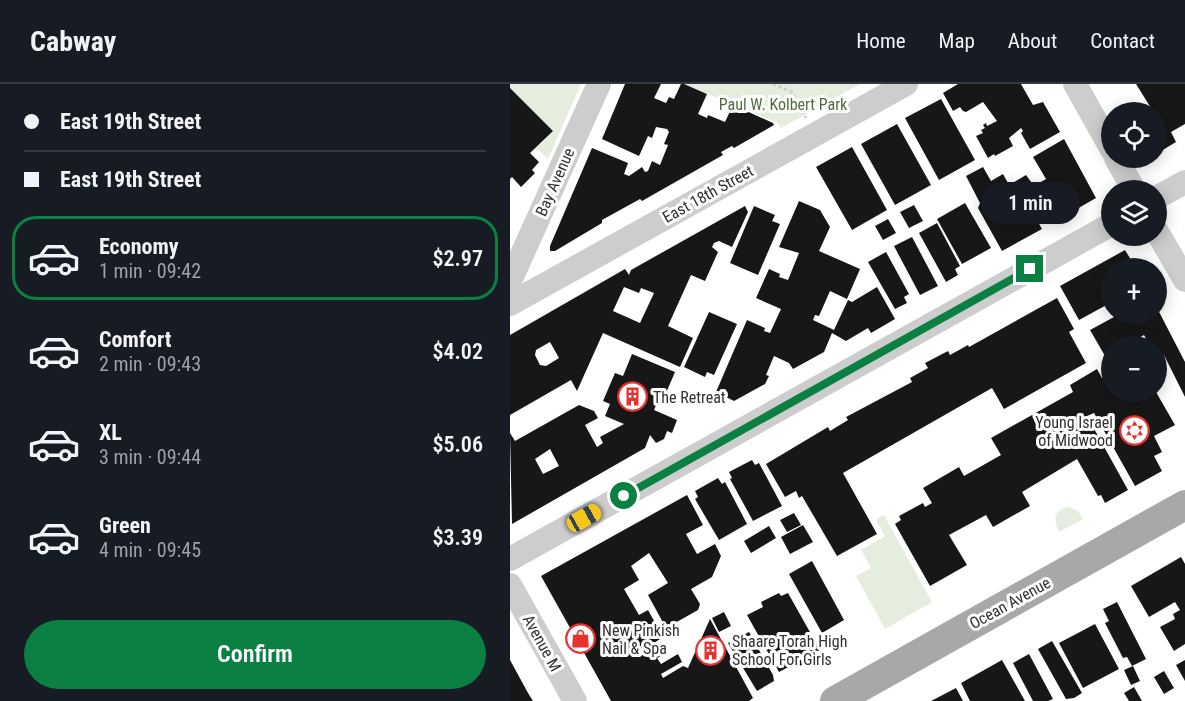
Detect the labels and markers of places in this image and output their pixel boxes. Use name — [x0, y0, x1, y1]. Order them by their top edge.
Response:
building icon: The Retreat — [616, 381, 648, 413]
place label: The Retreat — [653, 388, 726, 407]
place label: Young Israel of Midwood — [1035, 413, 1113, 450]
synagogue icon: Young Israel of Midwood — [1118, 415, 1150, 447]
place label: New Pinkish Nail & Spa — [602, 621, 680, 658]
shop icon: New Pinkish Nail & Spa — [565, 623, 597, 655]
place label: Shaare Torah High School For Girls — [732, 632, 847, 669]
building icon: Shaare Torah High School For Girls — [695, 634, 727, 666]

